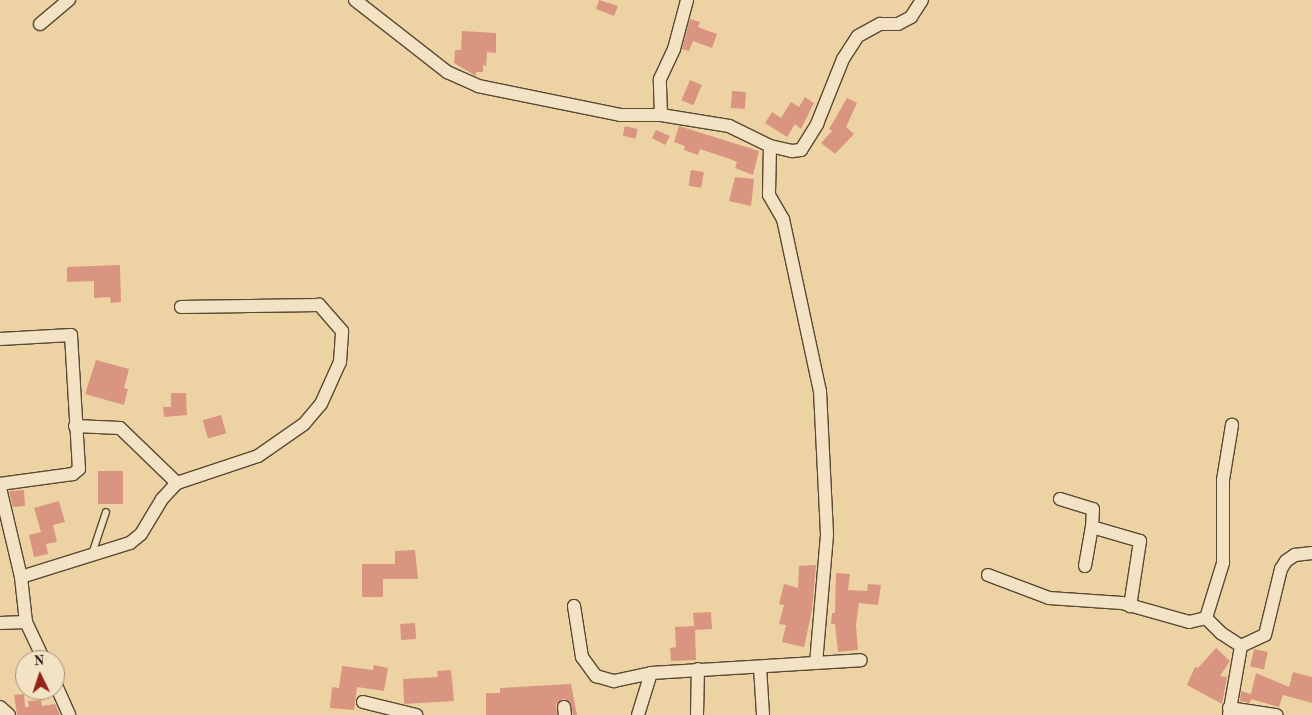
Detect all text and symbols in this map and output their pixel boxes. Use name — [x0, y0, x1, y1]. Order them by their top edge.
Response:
north arrow — [15, 650, 65, 700]
text: N — [33, 654, 45, 668]

